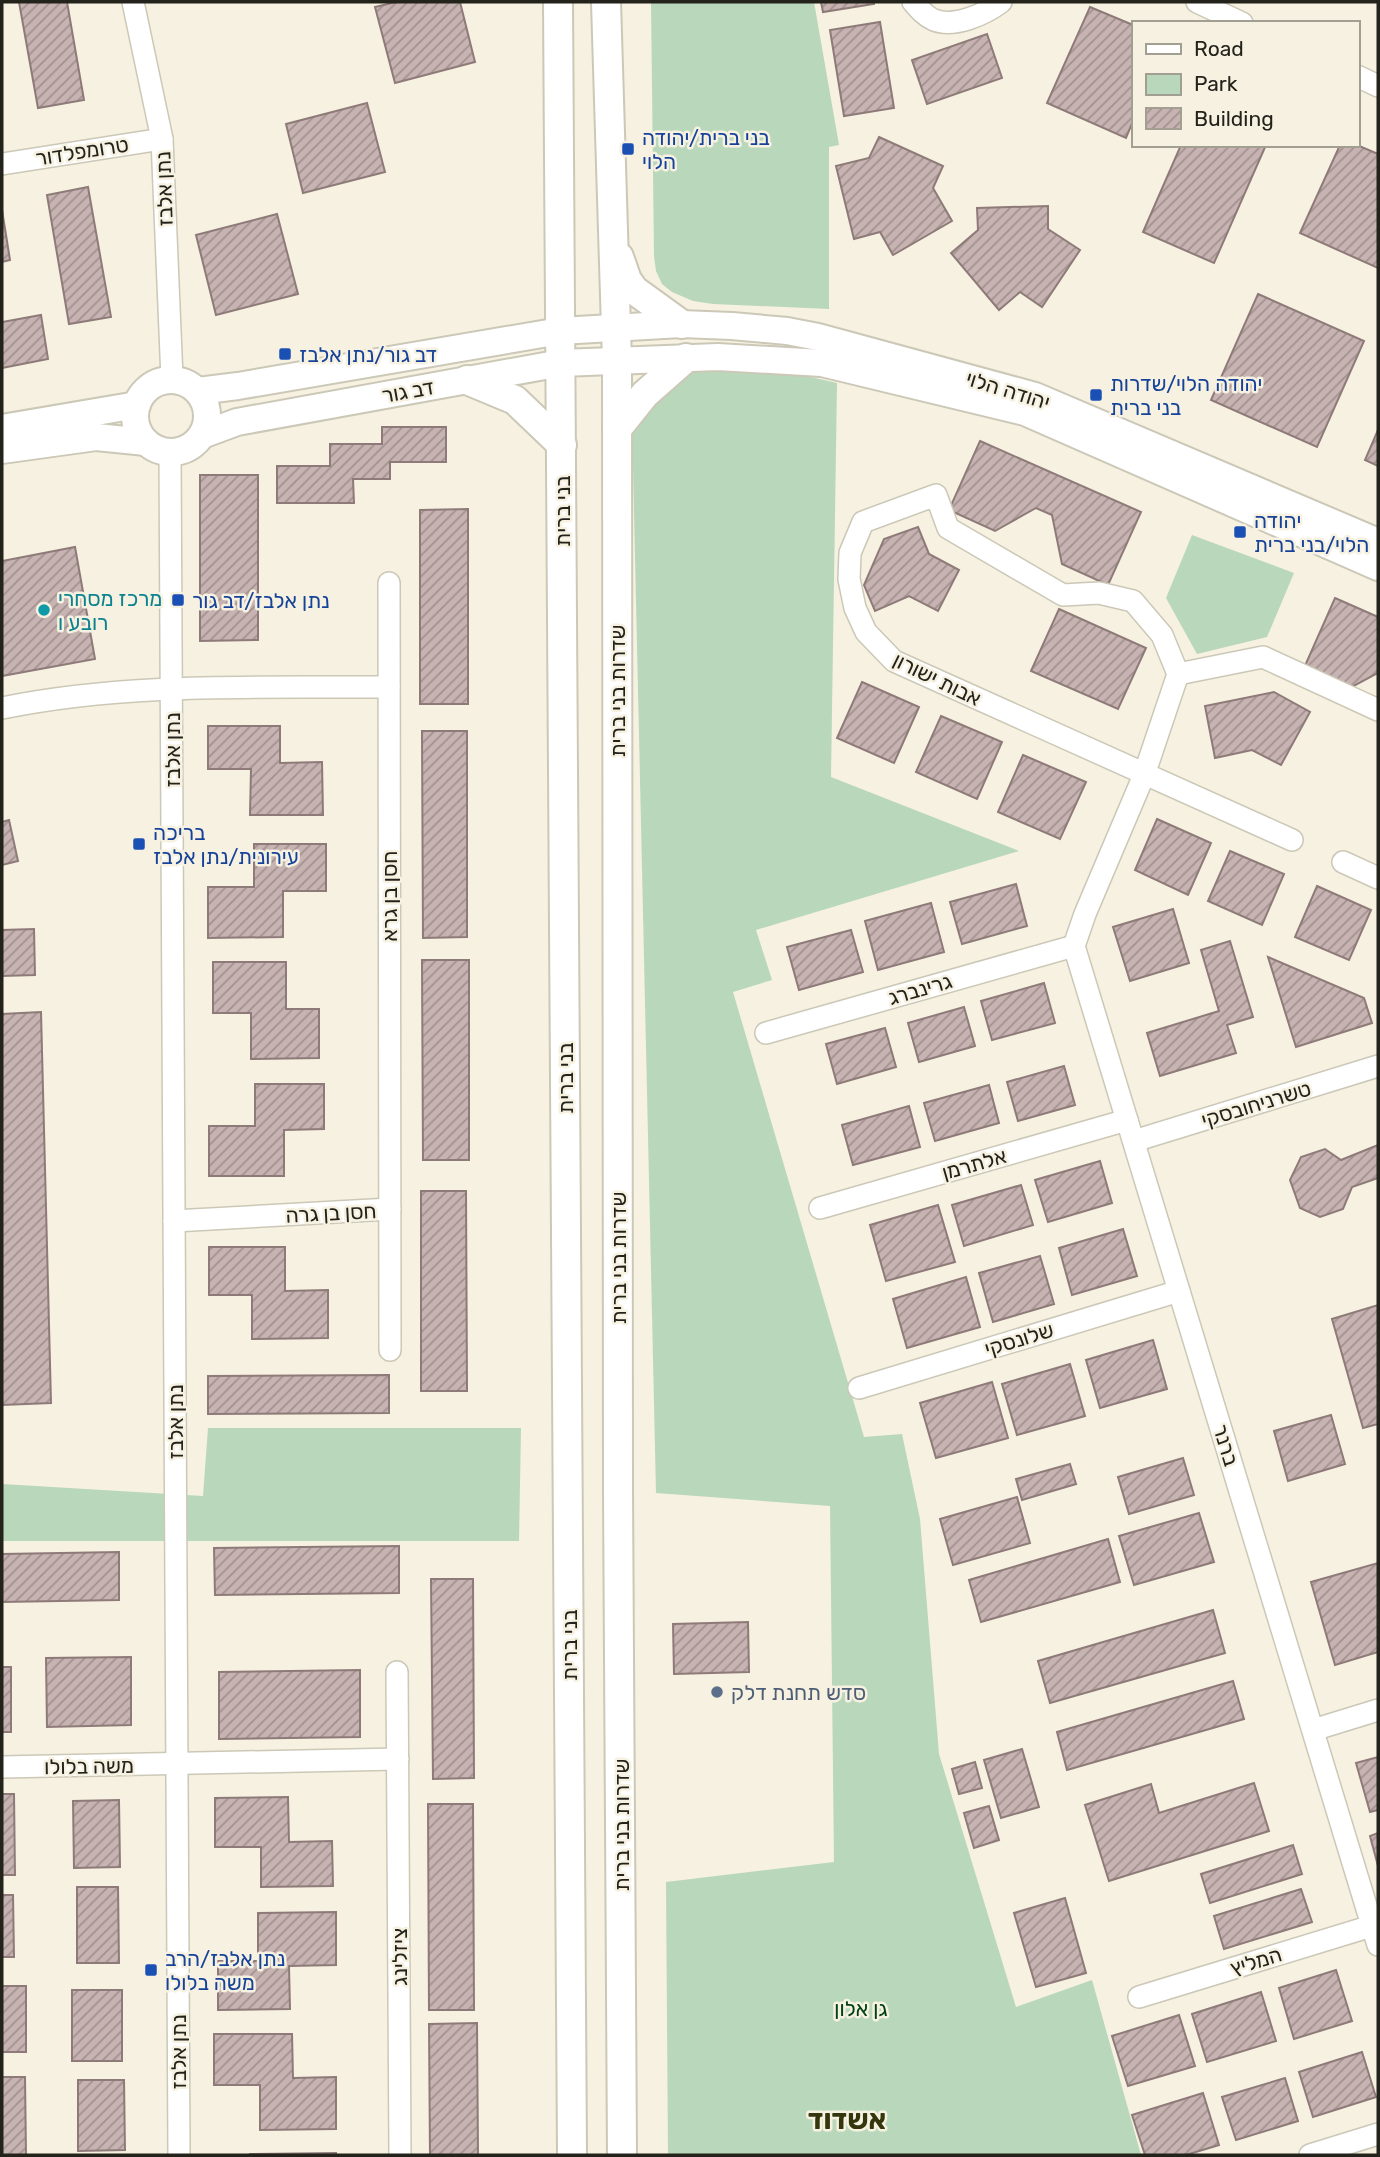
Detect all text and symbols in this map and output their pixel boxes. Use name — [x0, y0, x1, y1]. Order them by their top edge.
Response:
legend — [1132, 21, 1359, 147]
text: Road — [1194, 36, 1244, 61]
text: Park — [1194, 71, 1238, 96]
text: Building — [1194, 106, 1274, 131]
place label: בני ברית/יהודה הלוי — [642, 125, 770, 174]
street label: טרומפלדור — [34, 131, 130, 171]
marker: בני ברית/יהודה הלוי — [620, 141, 636, 157]
street label: נתן אלבז — [150, 151, 178, 227]
place label: דב גור/נתן אלבז — [299, 342, 437, 367]
marker: דב גור/נתן אלבז — [277, 346, 293, 362]
street label: יהודה הלוי — [963, 365, 1053, 415]
place label: יהודה הלוי/שדרות בני ברית — [1110, 371, 1263, 420]
street label: דב גור — [380, 374, 436, 408]
marker: יהודה הלוי/שדרות בני ברית — [1088, 387, 1104, 403]
street label: בני ברית — [550, 475, 575, 547]
place label: יהודה הלוי/בני ברית — [1254, 508, 1369, 557]
marker: יהודה הלוי/בני ברית — [1232, 524, 1248, 540]
place label: מרכז מסחרי רובע ו — [58, 586, 162, 635]
place label: נתן אלבז/דב גור — [192, 588, 330, 613]
marker: נתן אלבז/דב גור — [170, 592, 186, 608]
marker: מרכז מסחרי רובע ו — [36, 602, 52, 618]
street label: שדרות בני ברית — [605, 625, 630, 757]
street label: אבות ישורון — [889, 647, 985, 711]
street label: נתן אלבז — [160, 712, 185, 788]
place label: בריכה עירונית/נתן אלבז — [153, 820, 299, 869]
marker: בריכה עירונית/נתן אלבז — [131, 836, 147, 852]
street label: חסן בן גרא — [377, 851, 402, 941]
street label: גרינברג — [885, 968, 955, 1010]
street label: בני ברית — [553, 1042, 578, 1114]
street label: טשרניחובסקי — [1198, 1075, 1314, 1133]
street label: אלתרמן — [939, 1143, 1009, 1185]
street label: שדרות בני ברית — [606, 1192, 631, 1324]
street label: חסן בן גרה — [285, 1198, 377, 1228]
street label: שלונסקי — [981, 1317, 1057, 1361]
street label: נתן אלבז — [163, 1384, 188, 1460]
street label: ברנר — [1208, 1421, 1244, 1469]
street label: בני ברית — [557, 1609, 582, 1681]
place label: סדש תחנת דלק — [731, 1680, 866, 1705]
marker: סדש תחנת דלק — [709, 1684, 725, 1700]
street label: משה בלולו — [44, 1753, 134, 1779]
street label: שדרות בני ברית — [609, 1759, 634, 1891]
street label: ציזלינג — [387, 1928, 412, 1986]
street label: המליץ — [1227, 1941, 1285, 1981]
place label: נתן אלבז/הרב משה בלולו — [165, 1946, 285, 1995]
marker: נתן אלבז/הרב משה בלולו — [143, 1962, 159, 1978]
park label: גן אלון — [834, 1996, 888, 2021]
street label: נתן אלבז — [166, 2014, 191, 2090]
district label: אשדוד — [808, 2103, 886, 2136]

